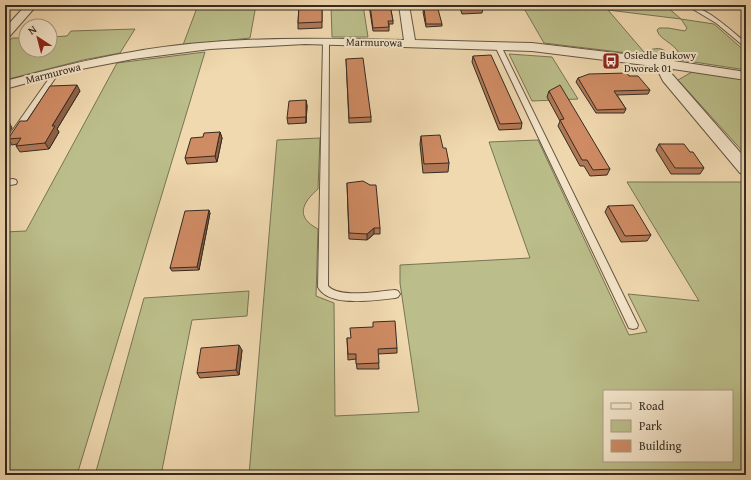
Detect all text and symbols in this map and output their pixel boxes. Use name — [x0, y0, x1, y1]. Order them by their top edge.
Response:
north arrow — [18, 18, 58, 58]
text: N — [24, 21, 40, 39]
street label: Marmurowa — [346, 34, 403, 51]
place label: Osiedle Bukowy Dworek 01 — [624, 47, 697, 76]
bus stop icon: Osiedle Bukowy Dworek 01 — [601, 51, 621, 71]
street label: Marmurowa — [24, 58, 83, 88]
legend — [603, 390, 733, 462]
text: Road — [639, 397, 665, 414]
text: Park — [639, 417, 663, 434]
text: Building — [639, 437, 682, 454]

